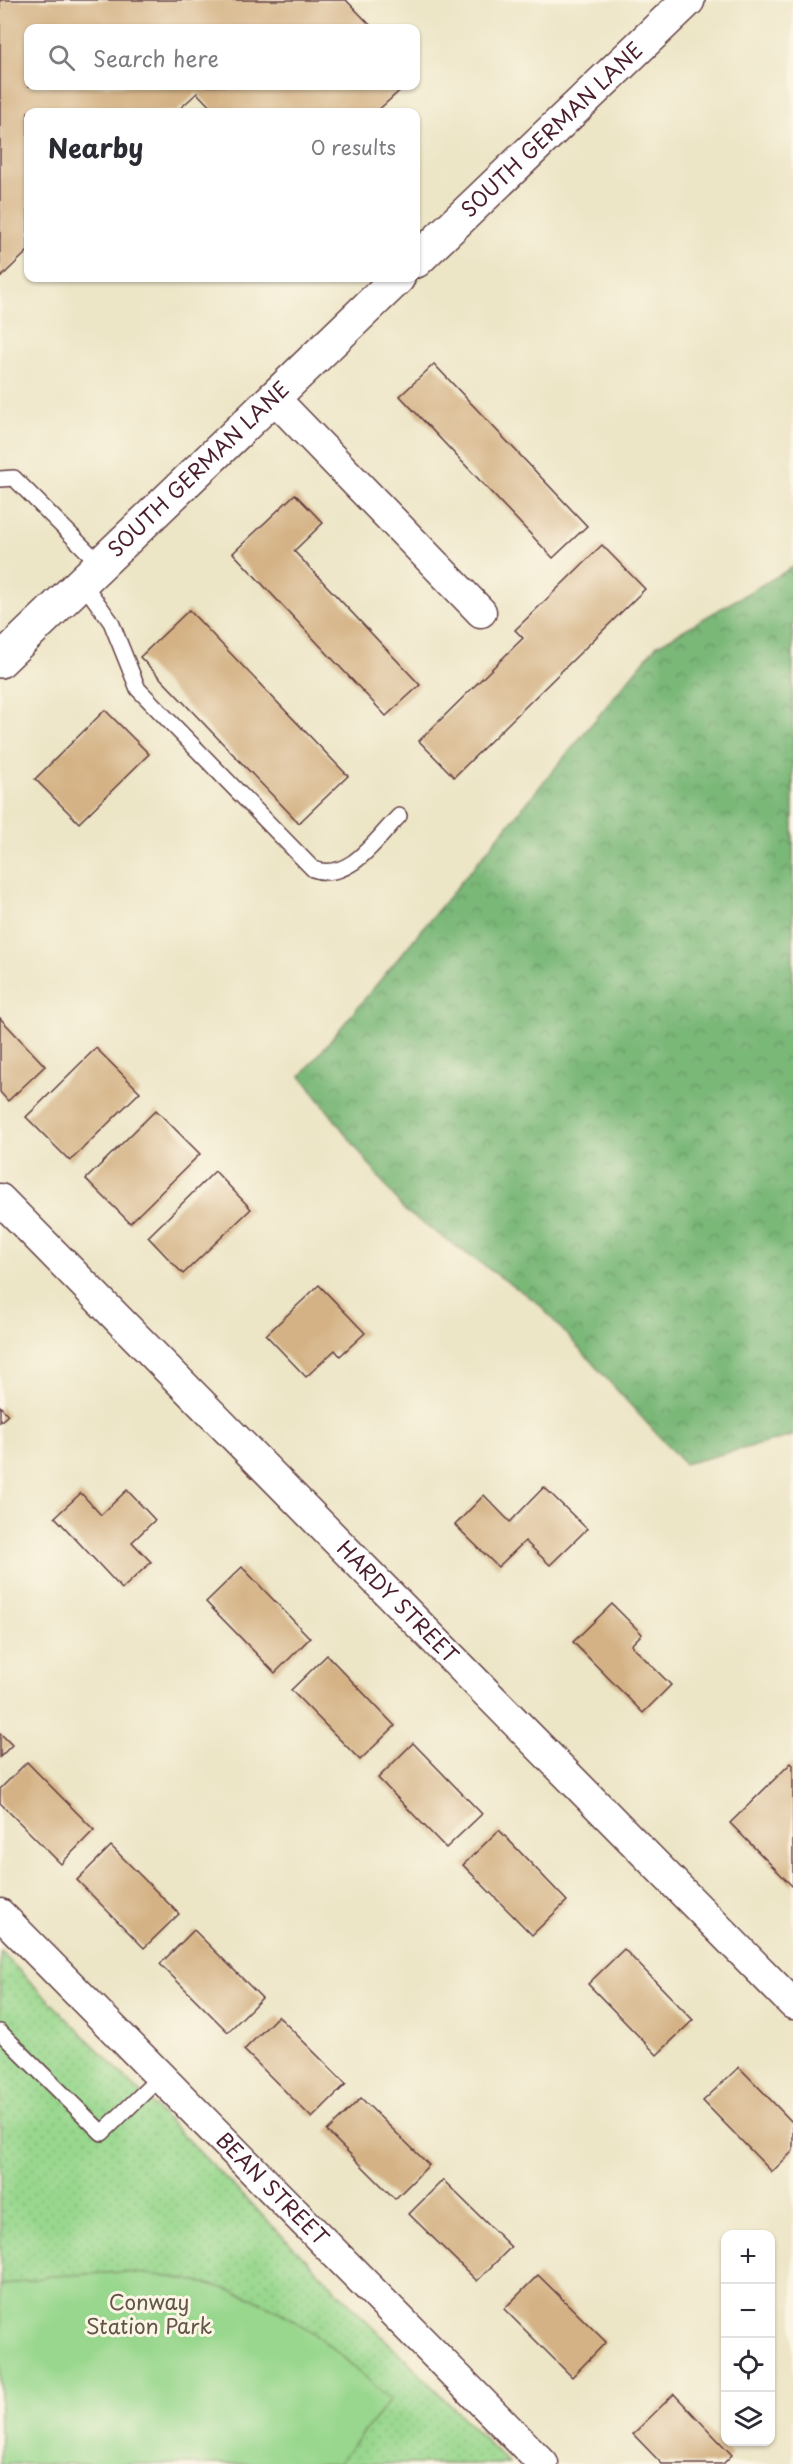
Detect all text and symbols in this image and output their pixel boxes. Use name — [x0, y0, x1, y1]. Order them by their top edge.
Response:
search box — [24, 24, 420, 90]
street label: SOUTH GERMAN LANE — [453, 33, 649, 224]
icon: search — [45, 41, 78, 74]
text: Search here — [93, 41, 219, 74]
text: Nearby — [48, 128, 143, 167]
text: 0 results — [311, 132, 396, 162]
street label: SOUTH GERMAN LANE — [99, 373, 296, 564]
street label: HARDY STREET — [331, 1532, 467, 1670]
street label: BEAN STREET — [210, 2124, 337, 2253]
map controls — [721, 2230, 775, 2446]
button: + — [721, 2230, 775, 2284]
button: − — [721, 2284, 775, 2338]
park label: Conway Station Park — [86, 2285, 212, 2341]
button: locate — [721, 2338, 775, 2392]
button: layers — [721, 2392, 775, 2446]

